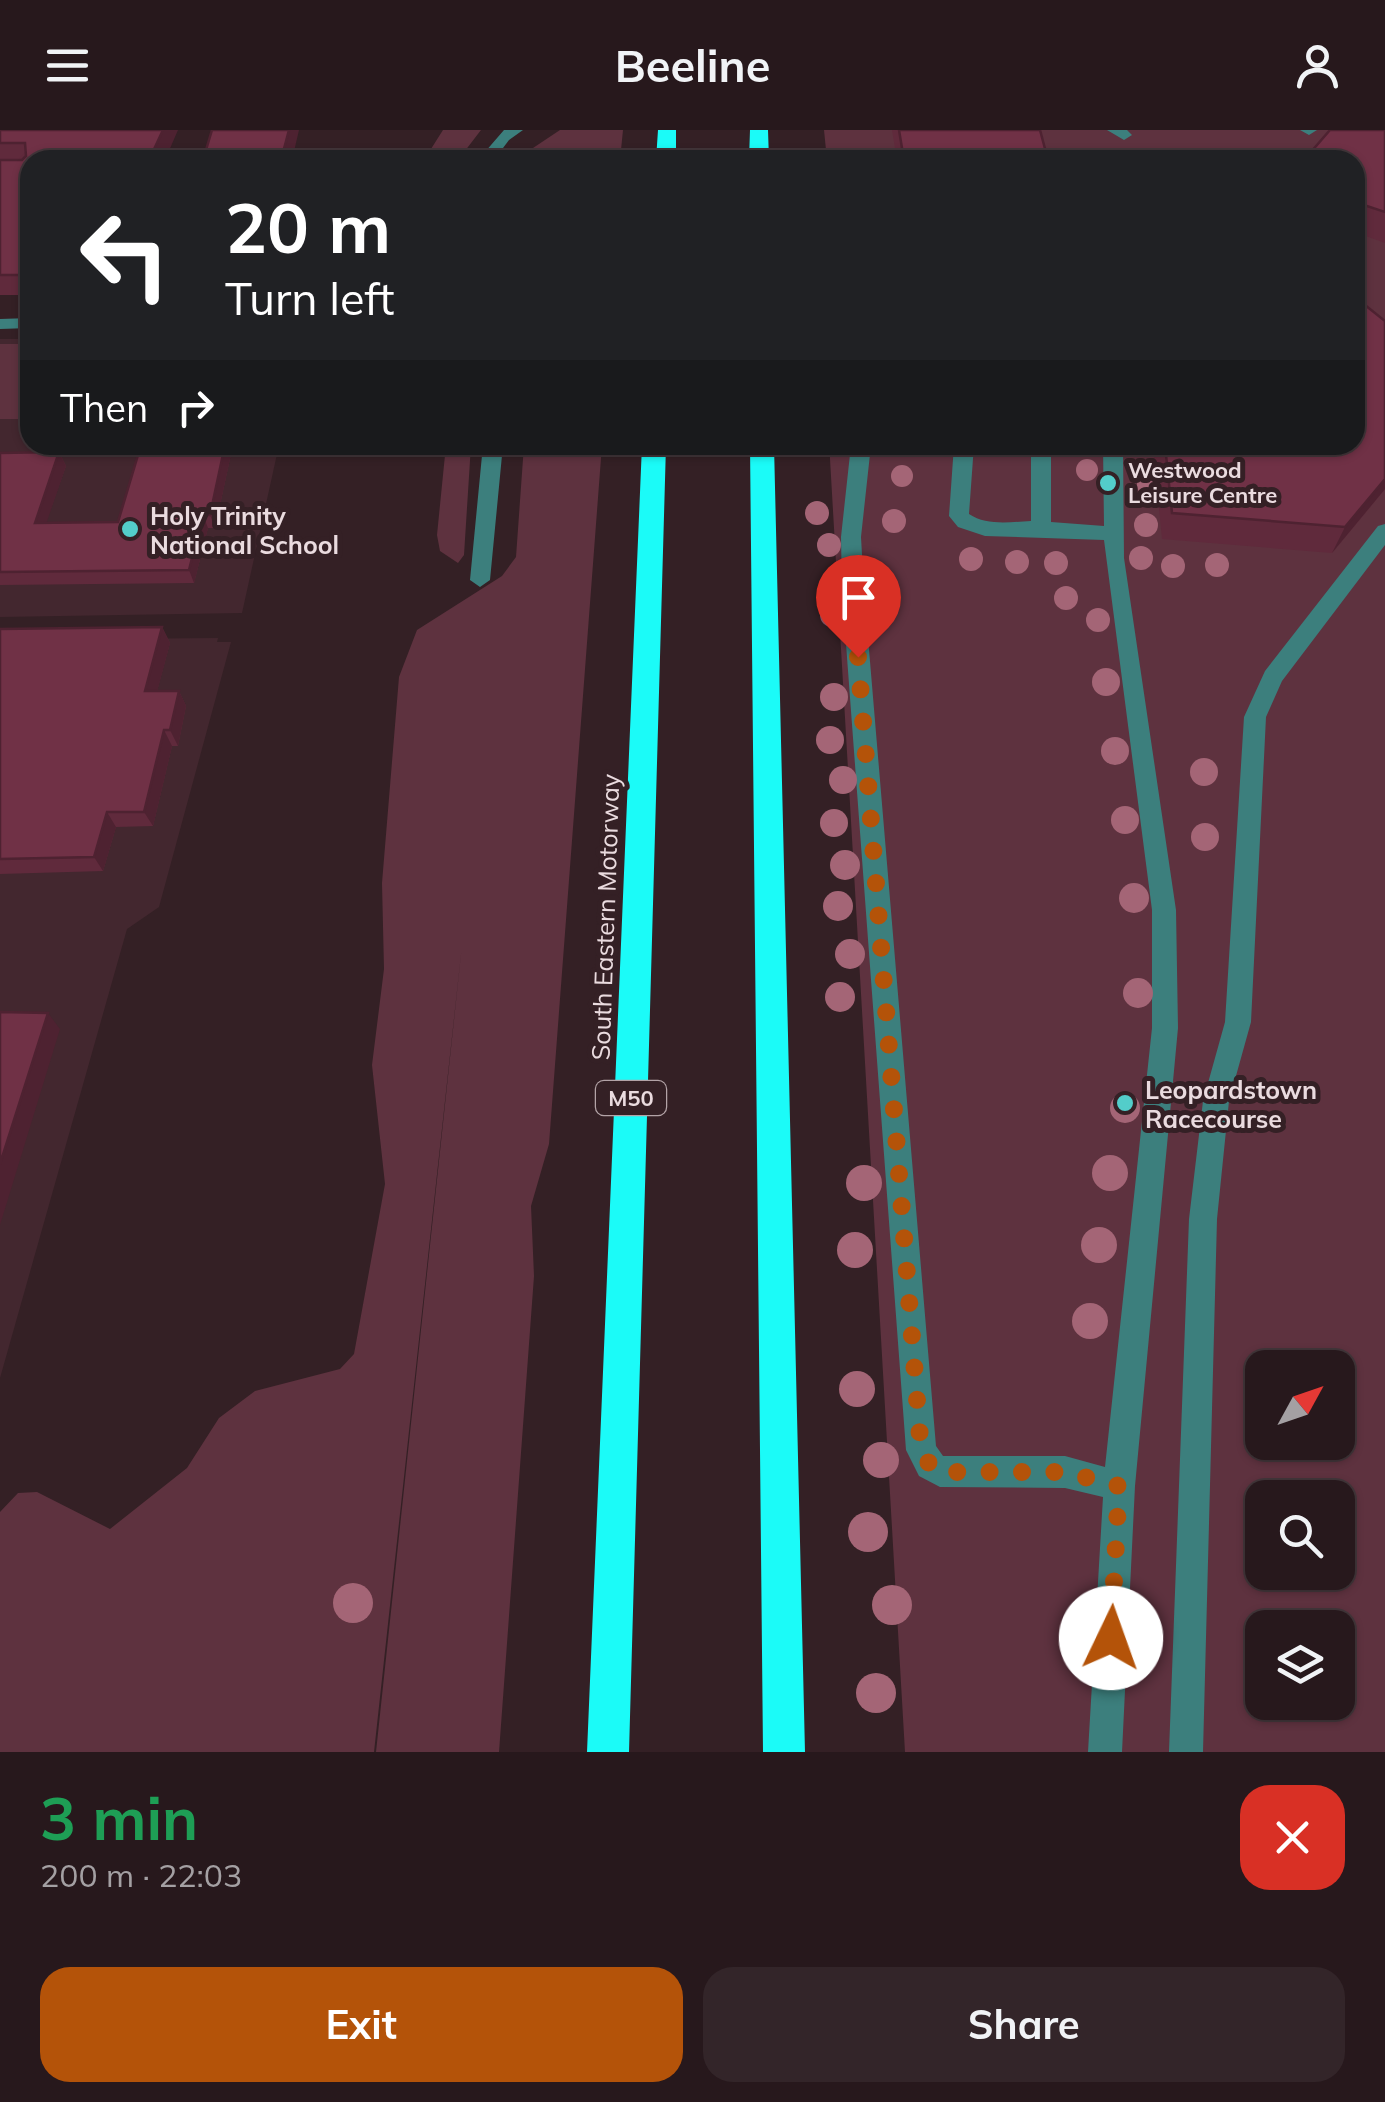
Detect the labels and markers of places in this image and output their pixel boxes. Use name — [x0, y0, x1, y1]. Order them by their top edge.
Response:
place label: Westwood Leisure Centre — [1128, 456, 1277, 509]
marker: Westwood Leisure Centre — [1097, 472, 1119, 494]
place label: Holy Trinity National School — [150, 500, 339, 560]
marker: Holy Trinity National School — [119, 518, 141, 540]
pin — [816, 555, 901, 658]
place label: Leopardstown Racecourse — [1145, 1074, 1317, 1134]
marker: Leopardstown Racecourse — [1114, 1092, 1136, 1114]

